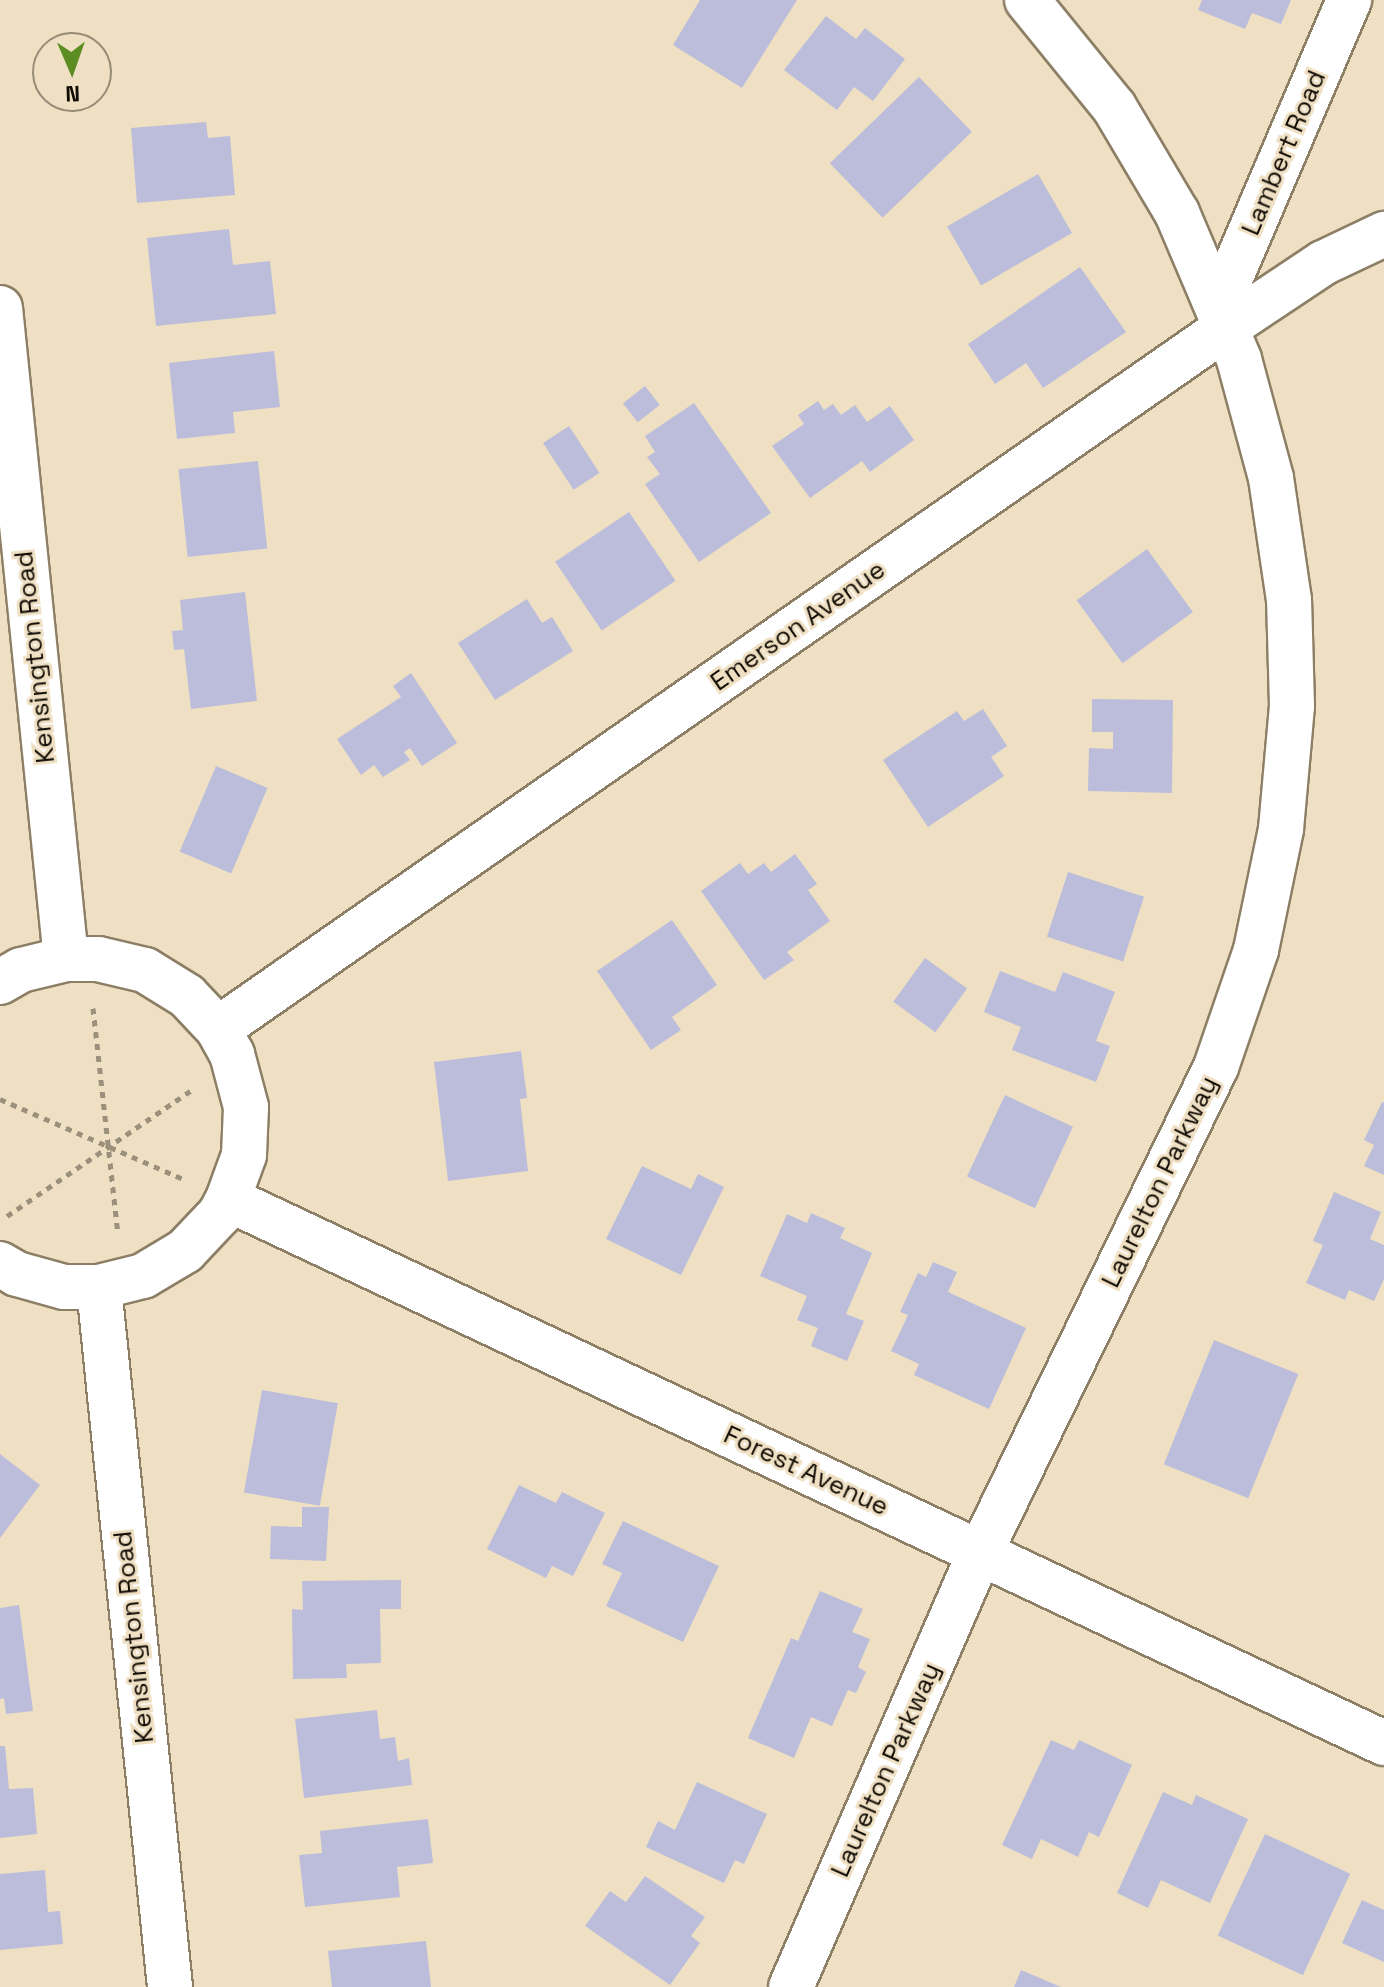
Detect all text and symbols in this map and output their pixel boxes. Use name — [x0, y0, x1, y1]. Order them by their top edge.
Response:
north arrow — [32, 32, 112, 112]
street label: Lambert Road — [1235, 66, 1333, 240]
text: N — [65, 80, 81, 108]
street label: Kensington Road — [8, 549, 62, 765]
street label: Emerson Avenue — [705, 554, 891, 698]
street label: Laurelton Parkway — [1095, 1071, 1225, 1293]
street label: Forest Avenue — [718, 1419, 894, 1523]
street label: Kensington Road — [107, 1529, 161, 1745]
street label: Laurelton Parkway — [825, 1658, 947, 1882]

